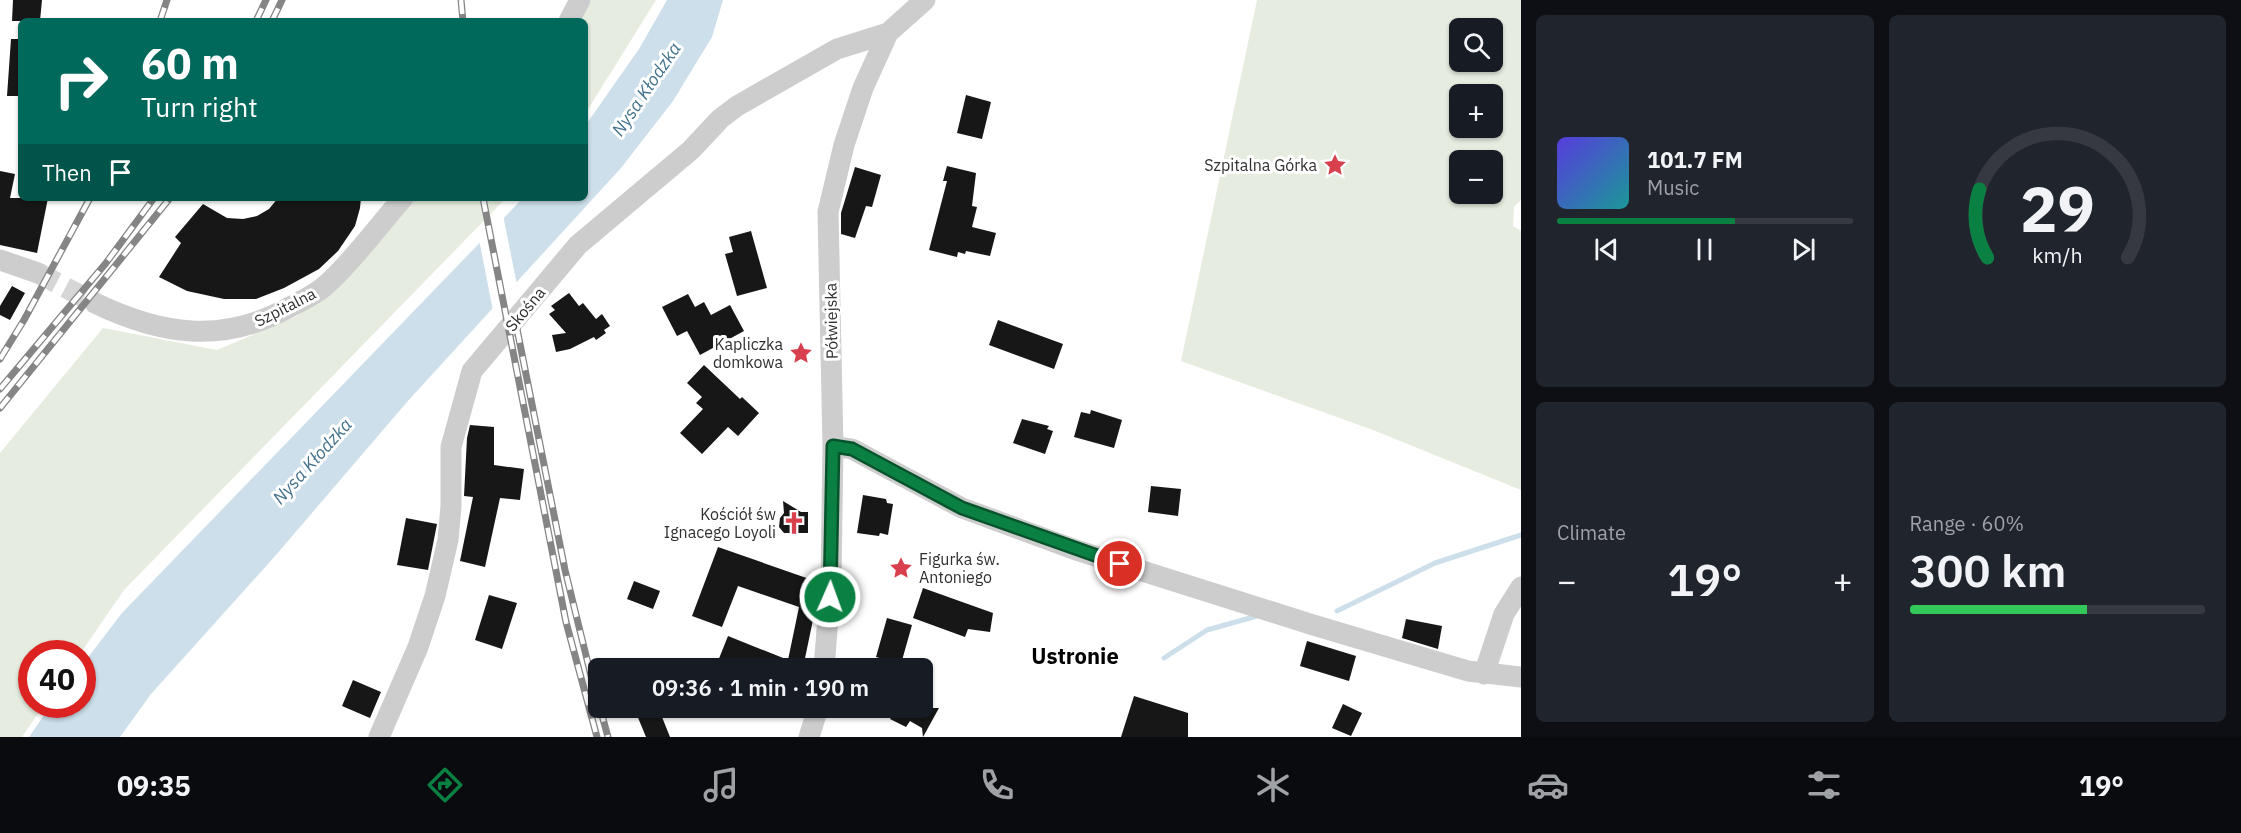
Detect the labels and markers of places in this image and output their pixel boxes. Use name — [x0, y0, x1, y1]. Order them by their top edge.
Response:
place icon: Szpitalna Górka — [1322, 152, 1348, 178]
place label: Szpitalna Górka — [1204, 155, 1317, 175]
place label: Kapliczka domkowa — [713, 334, 783, 372]
place icon: Kapliczka domkowa — [788, 340, 814, 366]
place label: Kościół św Ignacego Loyoli — [664, 504, 776, 542]
church icon: Kościół św Ignacego Loyoli — [781, 510, 807, 536]
pin — [1094, 538, 1145, 589]
place label: Figurka św. Antoniego — [919, 549, 1000, 587]
place icon: Figurka św. Antoniego — [888, 555, 914, 581]

